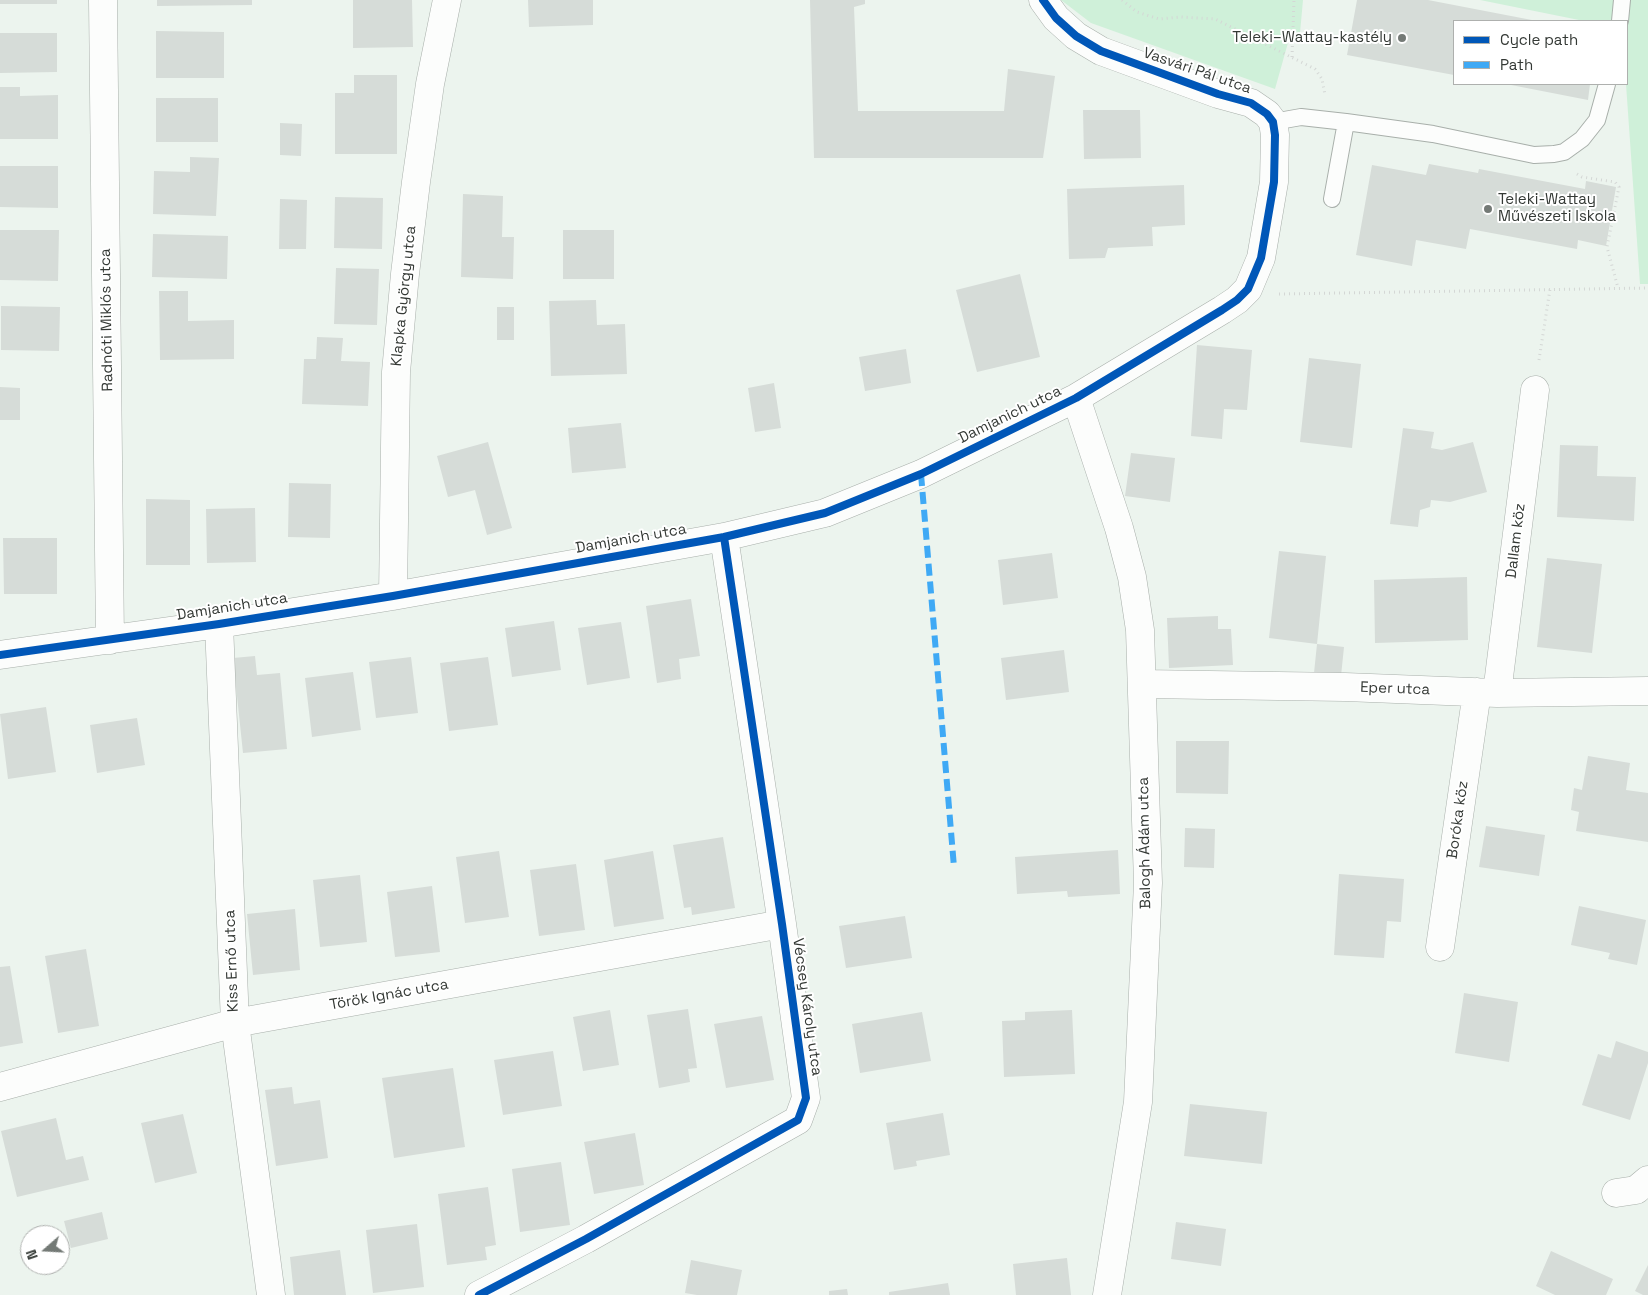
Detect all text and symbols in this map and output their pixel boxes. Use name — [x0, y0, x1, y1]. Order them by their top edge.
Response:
legend — [1453, 20, 1628, 85]
place label: Teleki–Wattay-kastély — [1232, 29, 1392, 47]
text: Cycle path — [1500, 30, 1578, 49]
marker: Teleki–Wattay-kastély — [1396, 32, 1408, 44]
street label: Vasvári Pál utca — [1141, 44, 1253, 98]
text: Path — [1500, 55, 1533, 74]
place label: Teleki-Wattay Művészeti Iskola — [1498, 191, 1616, 226]
marker: Teleki-Wattay Művészeti Iskola — [1482, 203, 1494, 215]
street label: Klapka György utca — [388, 225, 420, 367]
street label: Radnóti Miklós utca — [97, 248, 117, 392]
street label: Damjanich utca — [956, 382, 1064, 448]
street label: Dallam köz — [1502, 502, 1530, 580]
street label: Damjanich utca — [574, 520, 688, 558]
street label: Damjanich utca — [175, 589, 289, 625]
street label: Eper utca — [1360, 679, 1430, 699]
street label: Balogh Ádám utca — [1135, 777, 1155, 909]
street label: Boróka köz — [1444, 780, 1472, 860]
street label: Kiss Ernő utca — [221, 910, 243, 1012]
street label: Vécsey Károly utca — [788, 937, 826, 1077]
street label: Török Ignác utca — [328, 976, 450, 1014]
north arrow — [20, 1225, 70, 1275]
text: N — [22, 1247, 42, 1262]

